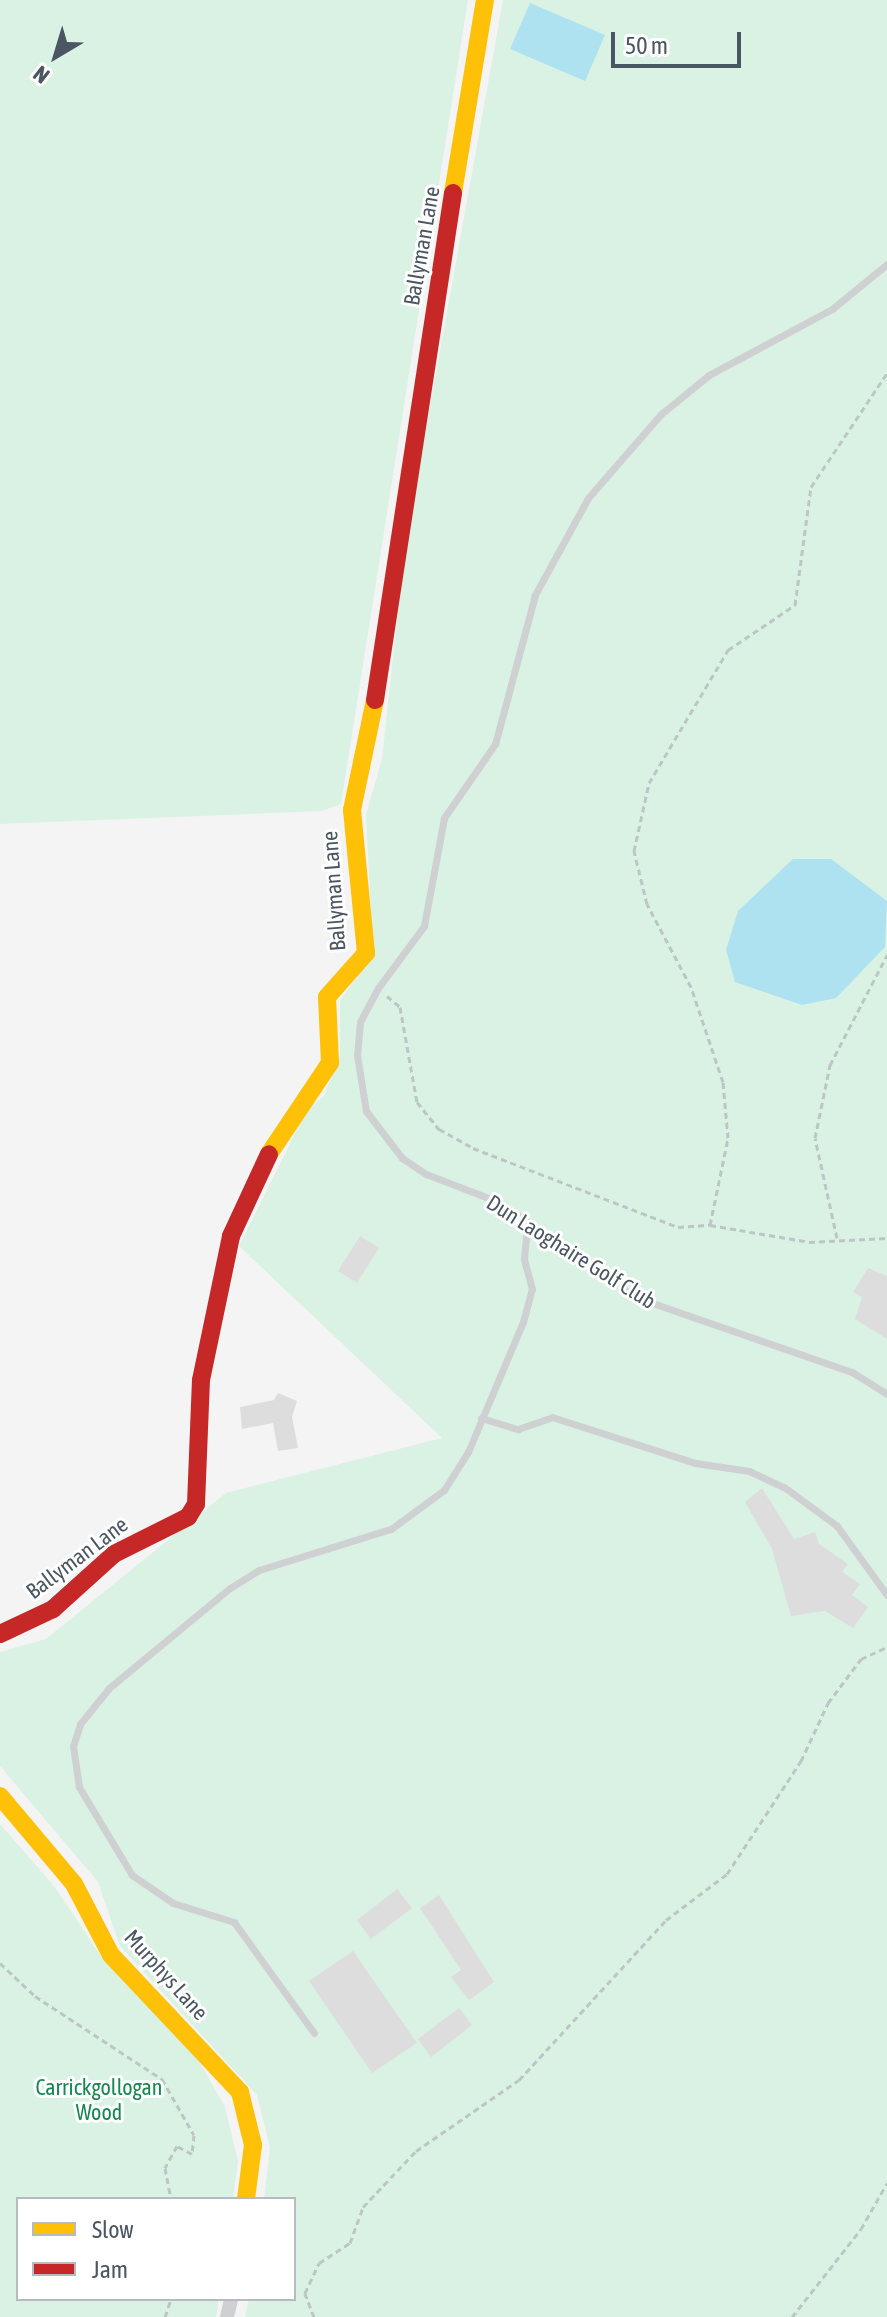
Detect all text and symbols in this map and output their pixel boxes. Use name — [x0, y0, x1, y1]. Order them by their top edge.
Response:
north arrow — [16, 16, 96, 96]
scale bar — [615, 16, 745, 66]
text: 50 m — [625, 32, 668, 59]
text: N — [28, 61, 54, 89]
street label: Ballyman Lane — [399, 184, 445, 308]
street label: Ballyman Lane — [317, 830, 351, 952]
street label: Dun Laoghaire Golf Club — [482, 1189, 660, 1315]
street label: Ballyman Lane — [21, 1511, 133, 1605]
street label: Murphys Lane — [119, 1924, 213, 2026]
park label: Carrickgollogan Wood — [35, 2074, 163, 2126]
legend — [16, 2197, 296, 2301]
text: Slow — [92, 2216, 134, 2243]
text: Jam — [92, 2256, 128, 2283]

